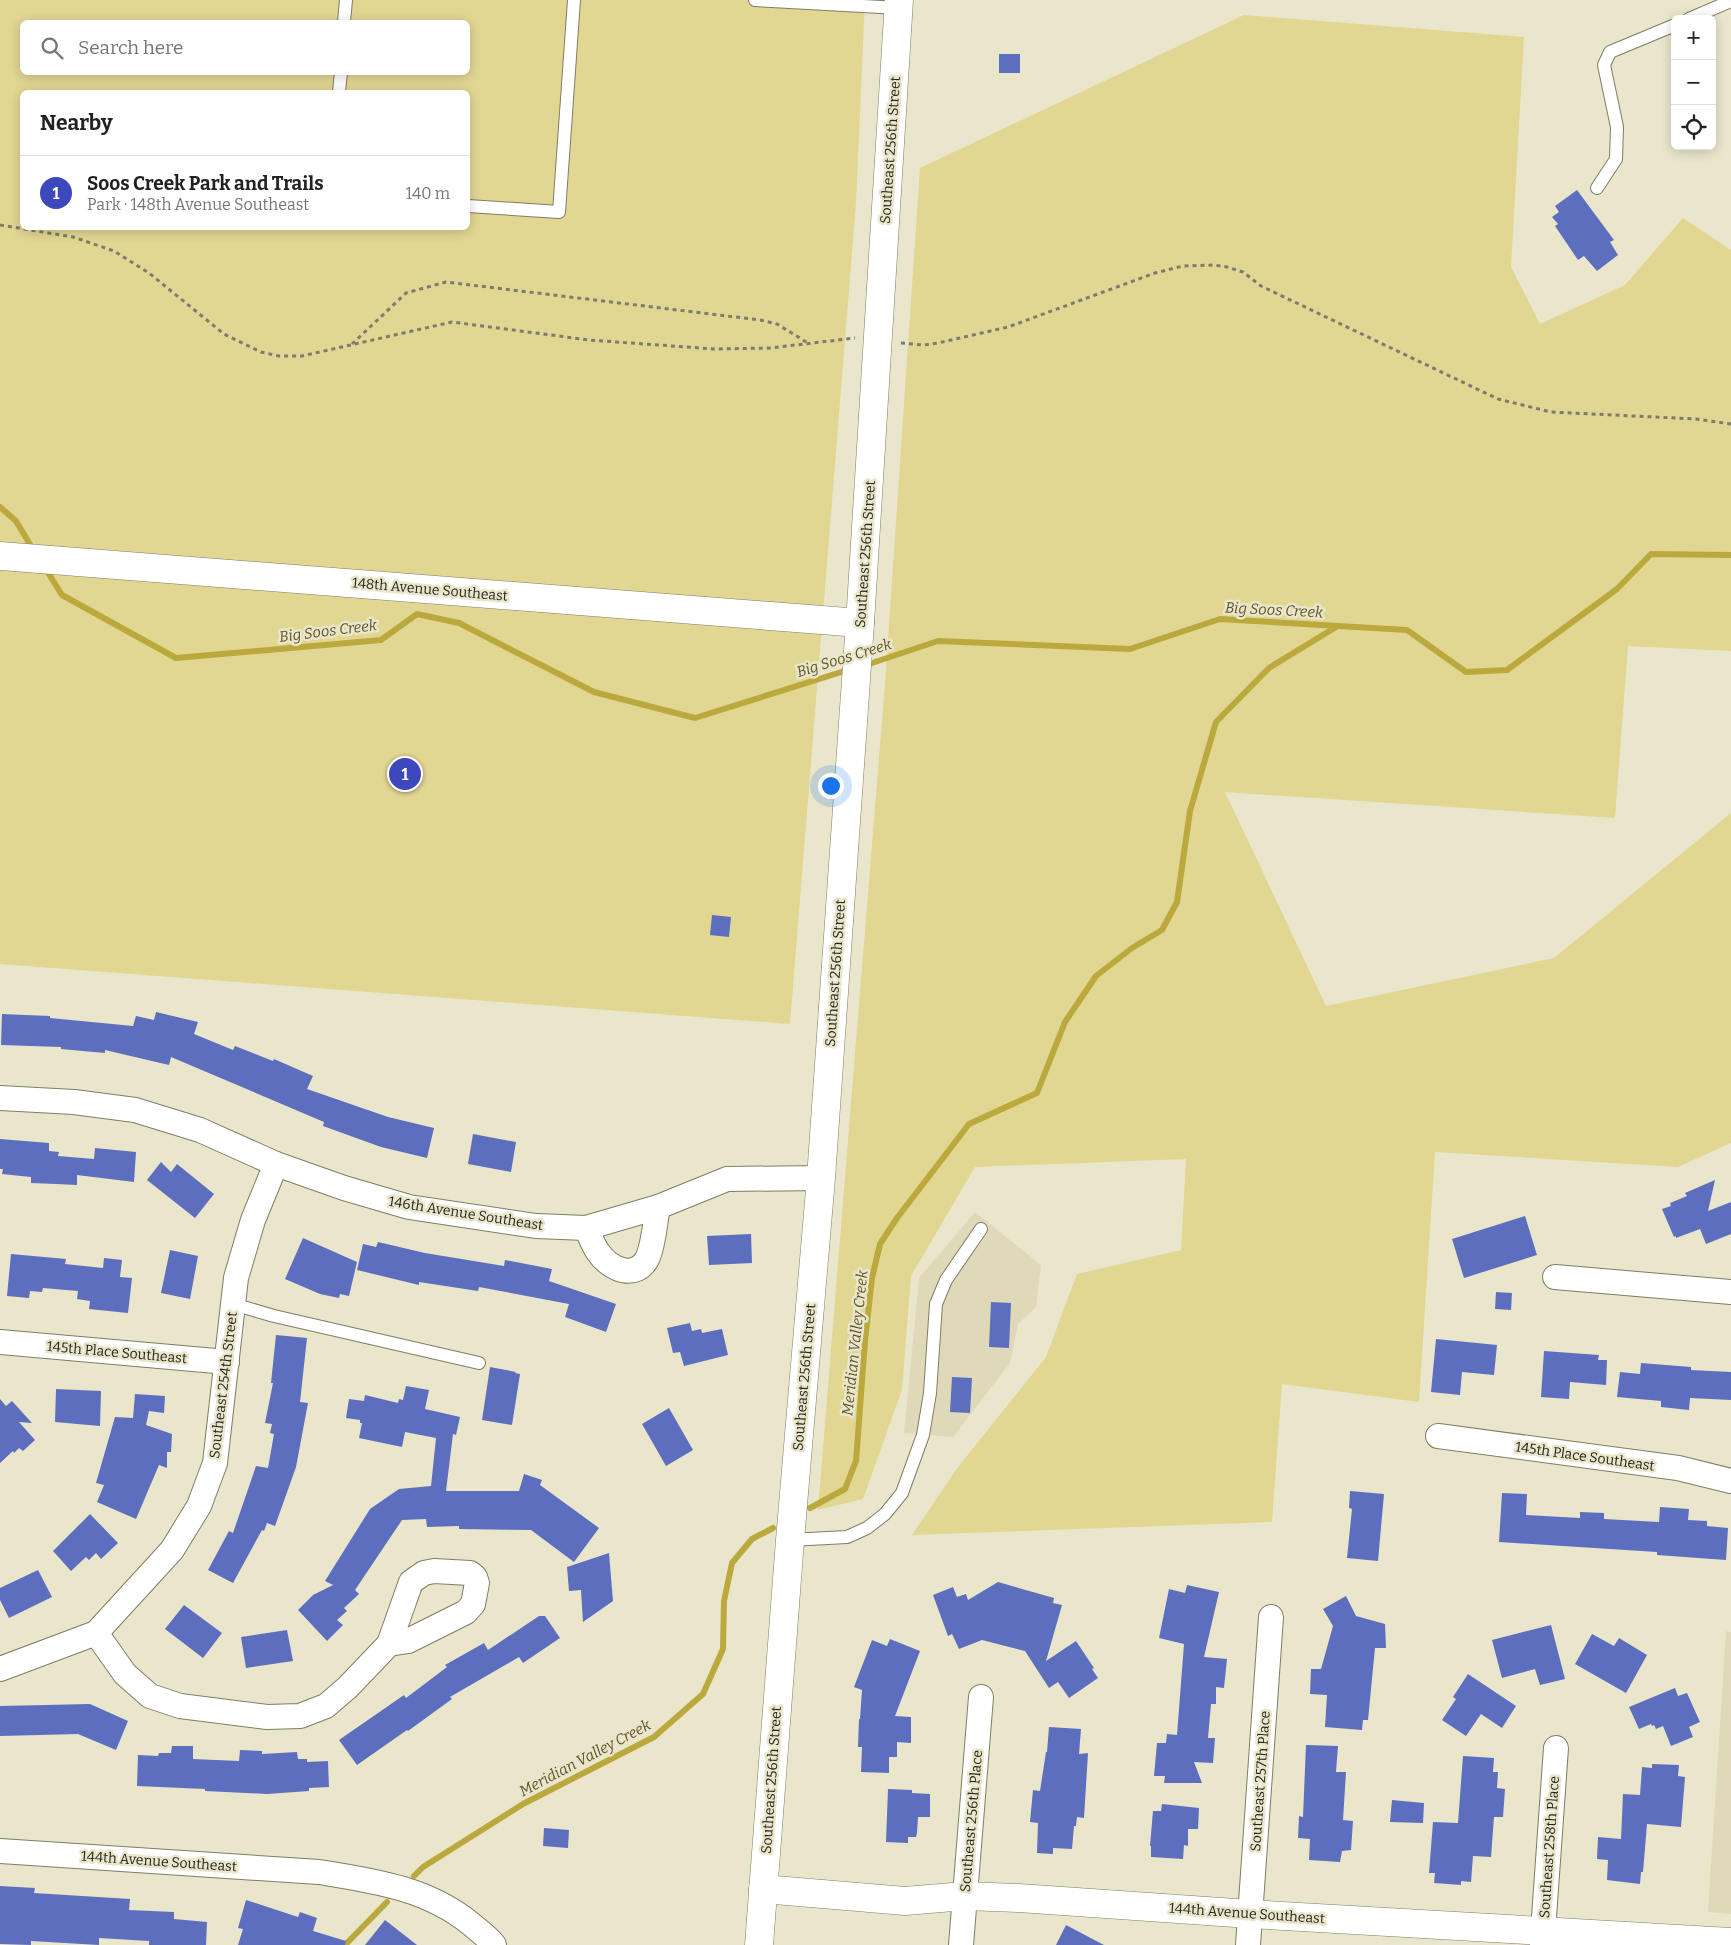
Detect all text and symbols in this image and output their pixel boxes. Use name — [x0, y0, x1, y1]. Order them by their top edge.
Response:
map controls — [1671, 15, 1716, 150]
button: + — [1671, 15, 1716, 60]
search box — [20, 20, 470, 75]
icon: search — [38, 34, 66, 62]
text: Search here — [78, 36, 183, 59]
button: − — [1671, 60, 1716, 105]
street label: Southeast 256th Street — [877, 76, 904, 224]
button: locate — [1671, 105, 1716, 150]
text: Nearby — [40, 110, 113, 136]
text: Soos Creek Park and Trails — [87, 172, 324, 195]
text: 1 — [53, 184, 59, 203]
text: 140 m — [405, 184, 450, 203]
text: Park · 148th Avenue Southeast — [87, 195, 309, 214]
street label: Southeast 256th Street — [852, 480, 879, 628]
street label: 148th Avenue Southeast — [351, 574, 509, 605]
water label: Big Soos Creek — [1224, 598, 1324, 622]
water label: Big Soos Creek — [278, 616, 379, 646]
water label: Big Soos Creek — [794, 635, 894, 681]
pin: 1 — [389, 755, 421, 793]
your location — [818, 773, 844, 799]
street label: Southeast 256th Street — [822, 899, 849, 1047]
street label: 146th Avenue Southeast — [387, 1193, 544, 1234]
water label: Meridian Valley Creek — [838, 1268, 872, 1417]
street label: Southeast 256th Street — [790, 1303, 819, 1451]
street label: Southeast 254th Street — [206, 1311, 241, 1459]
street label: 145th Place Southeast — [46, 1338, 188, 1367]
street label: 145th Place Southeast — [1514, 1438, 1656, 1475]
street label: Southeast 256th Street — [758, 1706, 785, 1854]
street label: Southeast 257th Place — [1247, 1710, 1274, 1852]
water label: Meridian Valley Creek — [516, 1715, 655, 1800]
street label: Southeast 256th Place — [957, 1749, 986, 1893]
street label: Southeast 258th Place — [1536, 1775, 1563, 1919]
street label: 144th Avenue Southeast — [80, 1848, 237, 1875]
street label: 144th Avenue Southeast — [1168, 1900, 1325, 1927]

